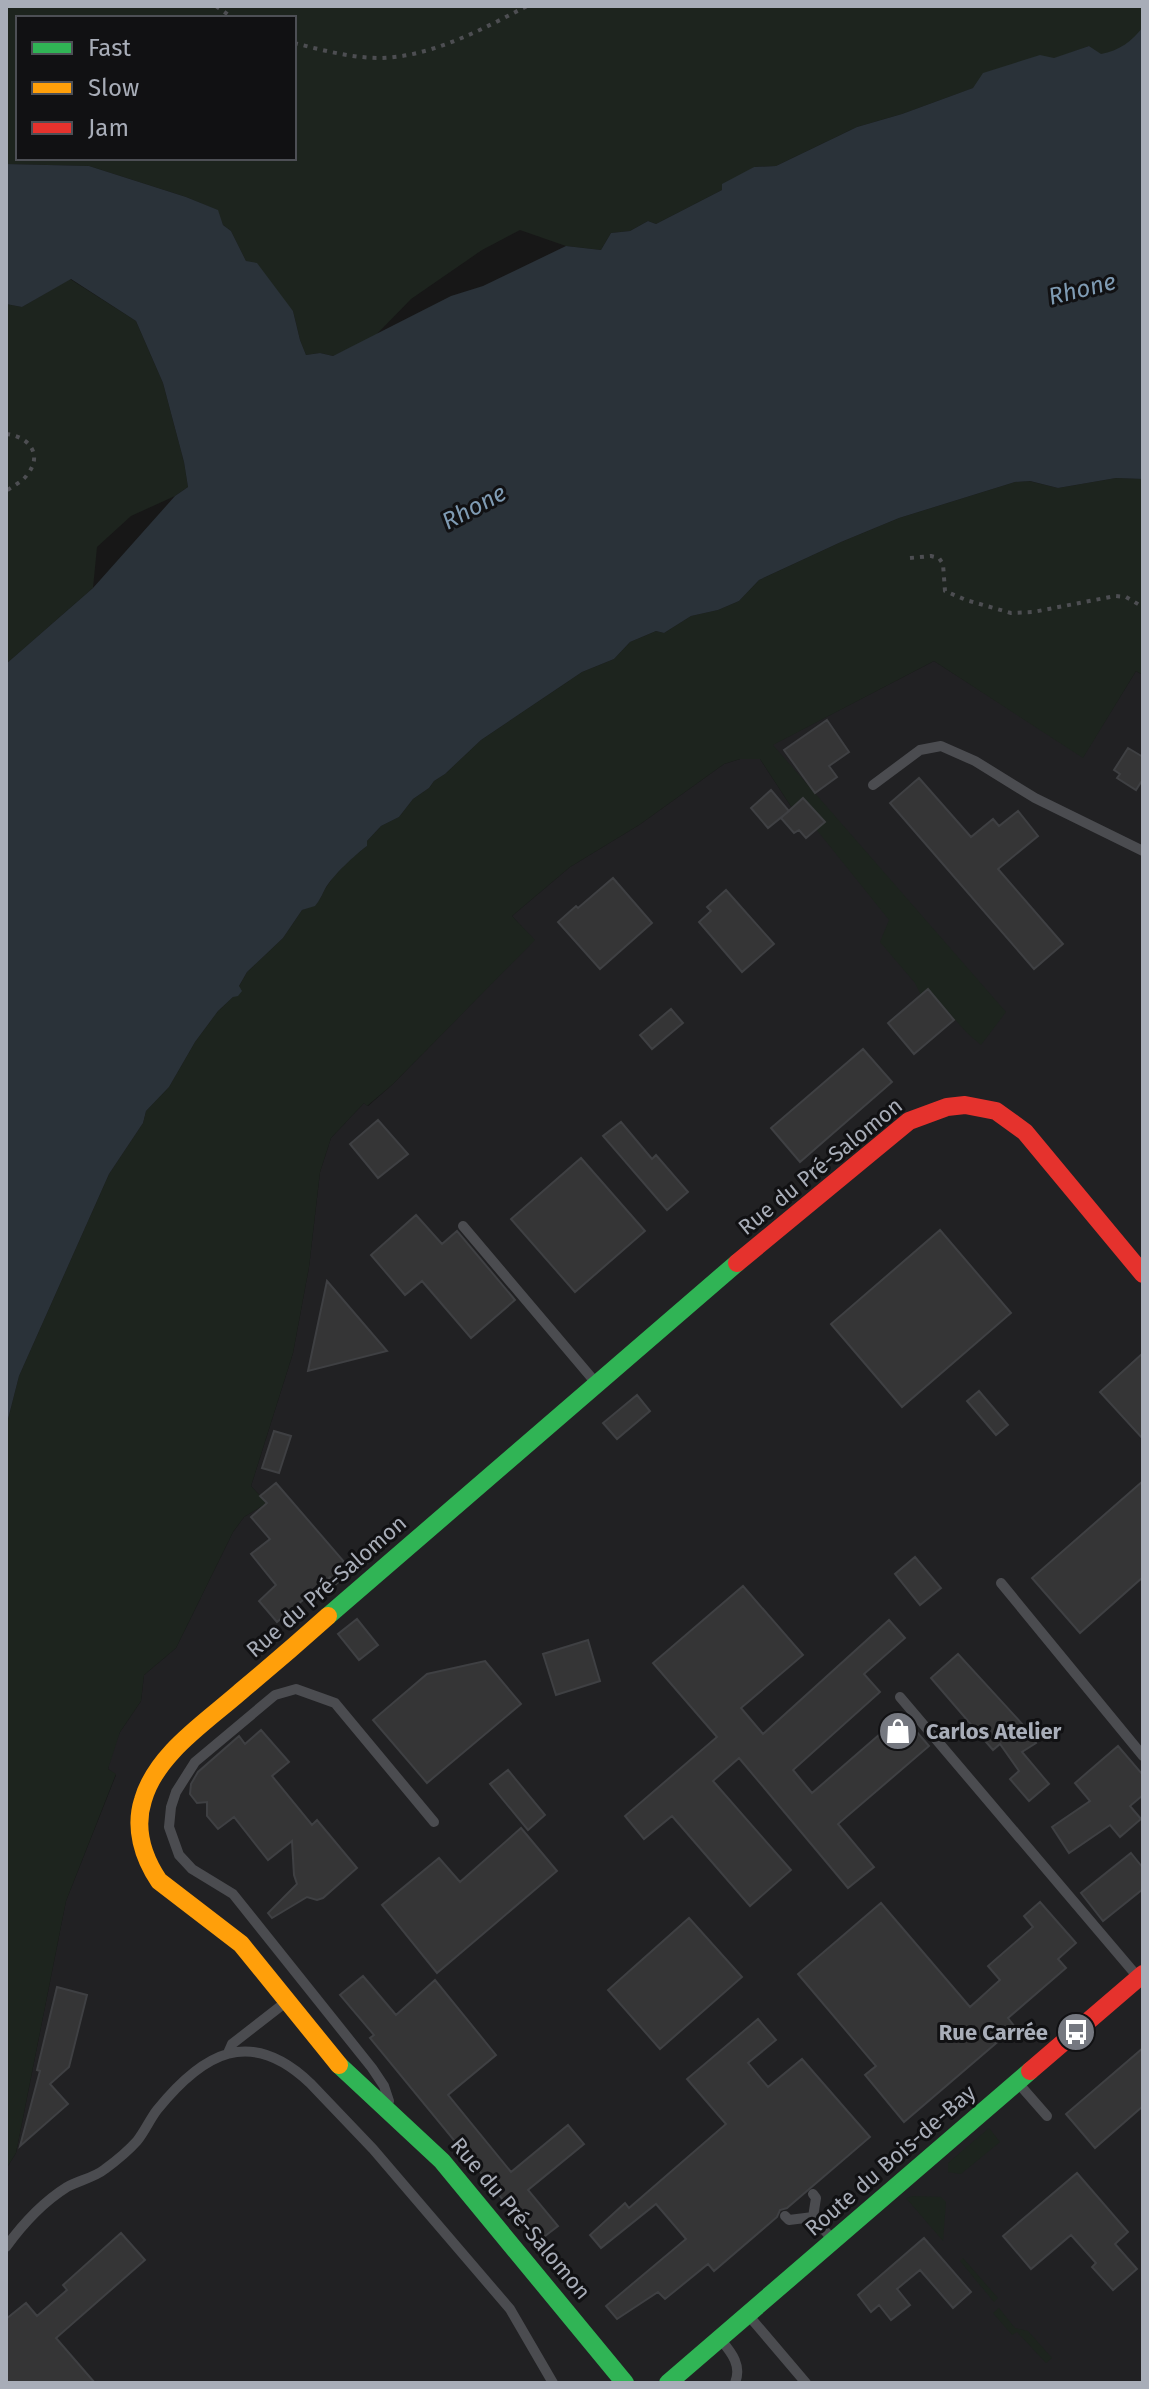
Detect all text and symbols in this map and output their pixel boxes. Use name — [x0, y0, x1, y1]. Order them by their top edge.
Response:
legend — [16, 16, 296, 160]
text: Fast — [88, 34, 131, 62]
text: Slow — [88, 74, 139, 102]
text: Jam — [88, 114, 129, 142]
water label: Rhone — [1045, 267, 1119, 311]
water label: Rhone — [437, 479, 511, 535]
street label: Rue du Pré-Salomon — [733, 1092, 908, 1241]
street label: Rue du Pré-Salomon — [241, 1509, 412, 1663]
shop icon: Carlos Atelier — [877, 1710, 919, 1752]
place label: Carlos Atelier — [926, 1718, 1062, 1745]
bus stop icon: Rue Carrée — [1055, 2011, 1097, 2053]
place label: Rue Carrée — [939, 2019, 1048, 2046]
street label: Route du Bois-de-Bay — [800, 2079, 981, 2242]
street label: Rue du Pré-Salomon — [445, 2132, 596, 2305]

